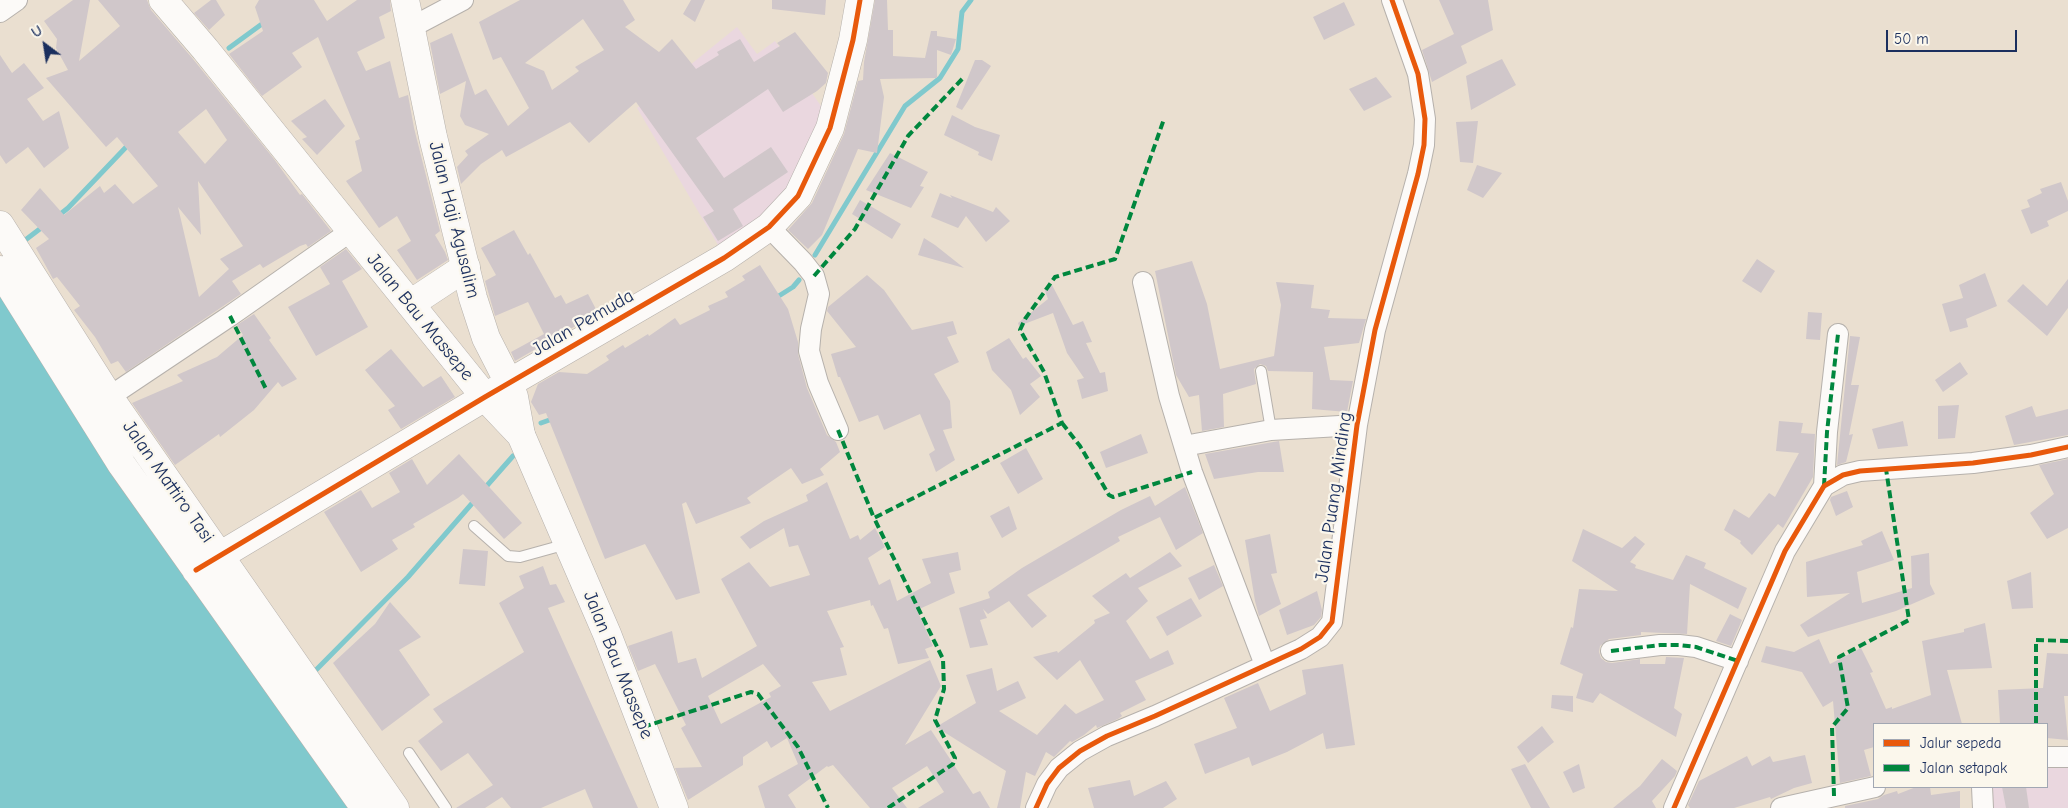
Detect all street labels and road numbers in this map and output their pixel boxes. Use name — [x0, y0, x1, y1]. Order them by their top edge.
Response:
street label: Jalan Haji Agusalim — [424, 139, 484, 301]
street label: Jalan Bau Massepe — [362, 249, 478, 385]
street label: Jalan Pemuda — [528, 285, 638, 361]
street label: Jalan Puang Minding — [1311, 410, 1357, 584]
street label: Jalan Mattiro Tasi — [117, 416, 219, 548]
street label: Jalan Bau Massepe — [578, 588, 658, 742]

